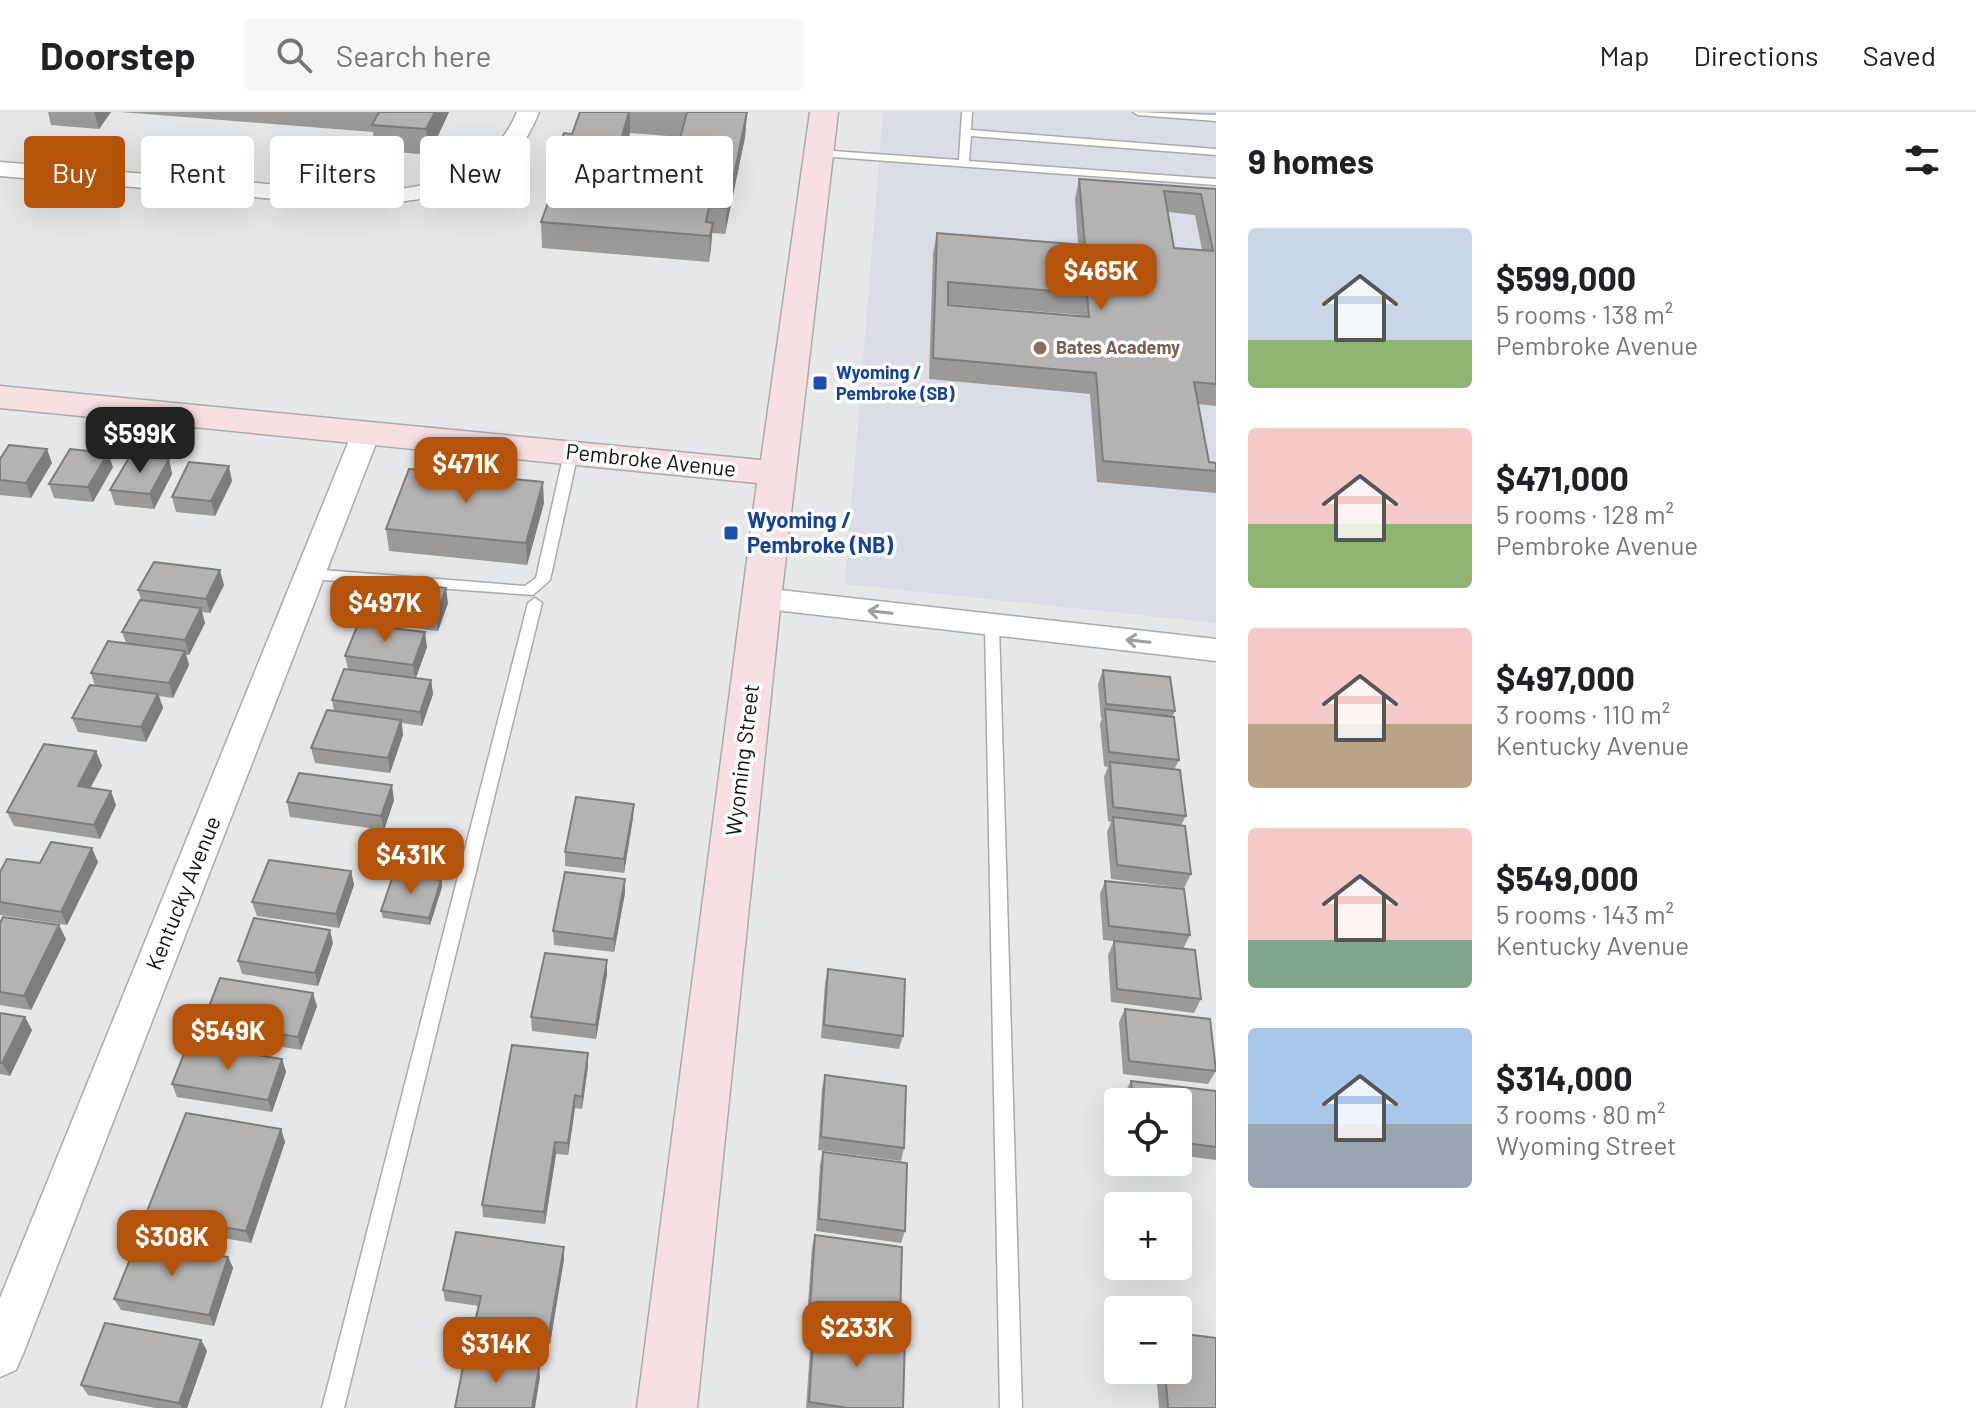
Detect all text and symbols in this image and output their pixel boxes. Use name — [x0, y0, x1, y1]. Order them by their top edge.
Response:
search box — [244, 19, 804, 91]
text: Doorstep — [40, 32, 196, 78]
icon: search — [272, 33, 316, 77]
text: Search here — [336, 37, 492, 73]
text: Map — [1600, 38, 1649, 72]
text: Directions — [1693, 38, 1819, 72]
text: Saved — [1863, 38, 1936, 72]
chip: Buy — [24, 136, 125, 208]
chip: Rent — [141, 136, 254, 208]
chip: Filters — [270, 136, 404, 208]
chip: New — [420, 136, 530, 208]
chip: Apartment — [546, 136, 733, 208]
icon: filters — [1900, 138, 1944, 182]
text: 9 homes — [1248, 140, 1374, 181]
pin: $465K — [1045, 244, 1157, 312]
text: $465K — [1064, 254, 1138, 285]
text: $599,000 — [1496, 257, 1636, 298]
icon: home — [1312, 260, 1408, 356]
text: 5 rooms · 138 m² — [1496, 298, 1673, 329]
text: Pembroke Avenue — [1496, 329, 1698, 360]
place label: Bates Academy — [1056, 336, 1180, 358]
marker: Bates Academy — [1031, 339, 1049, 357]
place label: Wyoming / Pembroke (SB) — [836, 361, 955, 404]
marker: Wyoming / Pembroke (SB) — [811, 374, 829, 392]
pin: $599K — [84, 407, 196, 475]
text: $599K — [104, 417, 176, 448]
pin: $471K — [410, 437, 522, 505]
street label: Pembroke Avenue — [565, 437, 738, 481]
text: $471K — [432, 447, 500, 478]
text: $471,000 — [1496, 457, 1629, 498]
icon: home — [1312, 460, 1408, 556]
text: 5 rooms · 128 m² — [1496, 498, 1674, 529]
place label: Wyoming / Pembroke (NB) — [747, 506, 894, 557]
marker: Wyoming / Pembroke (NB) — [722, 524, 740, 542]
text: Pembroke Avenue — [1496, 529, 1698, 560]
pin: $497K — [329, 576, 441, 644]
text: $497K — [348, 586, 422, 617]
one-way arrow — [867, 605, 894, 620]
one-way arrow — [1126, 634, 1152, 649]
text: $497,000 — [1496, 657, 1635, 698]
icon: home — [1312, 660, 1408, 756]
street label: Wyoming Street — [719, 682, 763, 837]
text: 3 rooms · 110 m² — [1496, 698, 1670, 729]
text: Kentucky Avenue — [1496, 729, 1689, 760]
street label: Kentucky Avenue — [139, 812, 225, 973]
pin: $431K — [355, 828, 467, 896]
text: $431K — [376, 838, 446, 869]
text: $549,000 — [1496, 857, 1639, 898]
icon: home — [1312, 860, 1408, 956]
text: 5 rooms · 143 m² — [1496, 898, 1674, 929]
text: Kentucky Avenue — [1496, 929, 1689, 960]
pin: $549K — [172, 1004, 284, 1072]
text: $549K — [191, 1014, 265, 1045]
text: $314,000 — [1496, 1057, 1633, 1098]
icon: home — [1312, 1060, 1408, 1156]
map controls — [1104, 1088, 1192, 1384]
button: locate — [1104, 1088, 1192, 1176]
text: 3 rooms · 80 m² — [1496, 1098, 1666, 1129]
text: Wyoming Street — [1496, 1129, 1677, 1160]
button: + — [1104, 1192, 1192, 1280]
pin: $308K — [116, 1210, 228, 1278]
text: $308K — [135, 1220, 209, 1251]
button: − — [1104, 1296, 1192, 1384]
pin: $233K — [801, 1301, 913, 1369]
text: $233K — [820, 1311, 894, 1342]
pin: $314K — [440, 1317, 552, 1385]
text: $314K — [461, 1327, 531, 1358]

